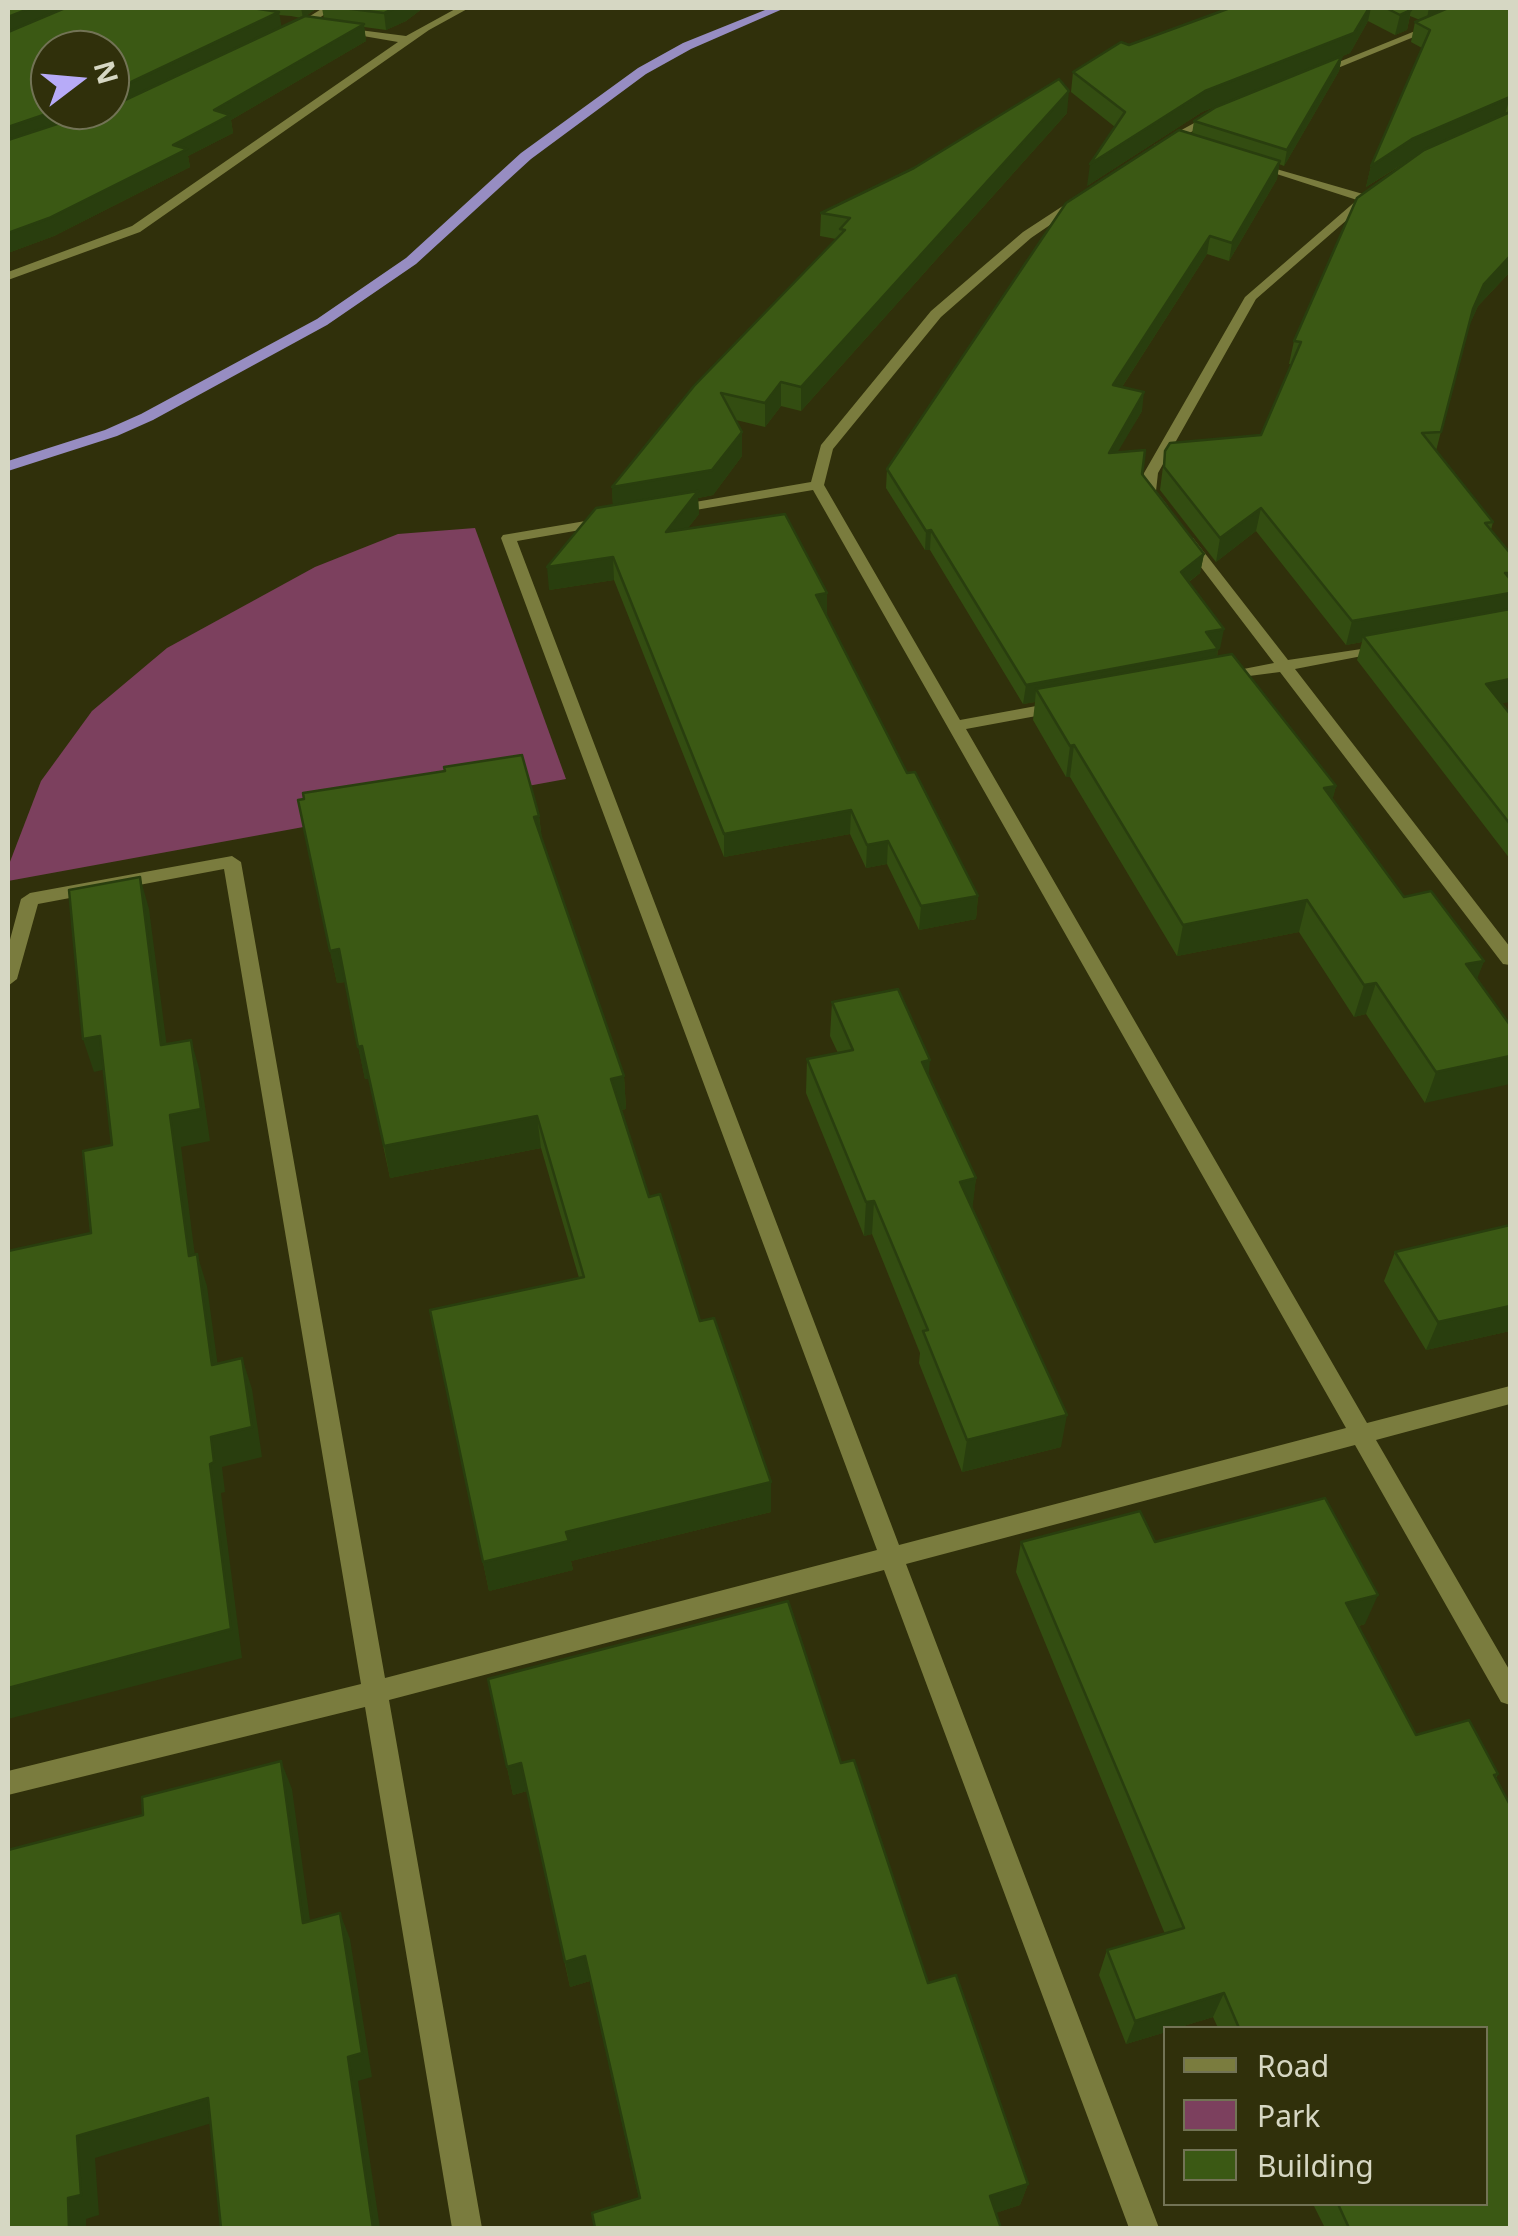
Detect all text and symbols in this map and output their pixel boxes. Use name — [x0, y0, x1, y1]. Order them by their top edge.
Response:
north arrow — [30, 30, 130, 130]
text: N — [86, 56, 128, 88]
legend — [1163, 2026, 1488, 2206]
text: Road — [1257, 2045, 1329, 2086]
text: Park — [1257, 2095, 1320, 2136]
text: Building — [1257, 2145, 1374, 2186]

